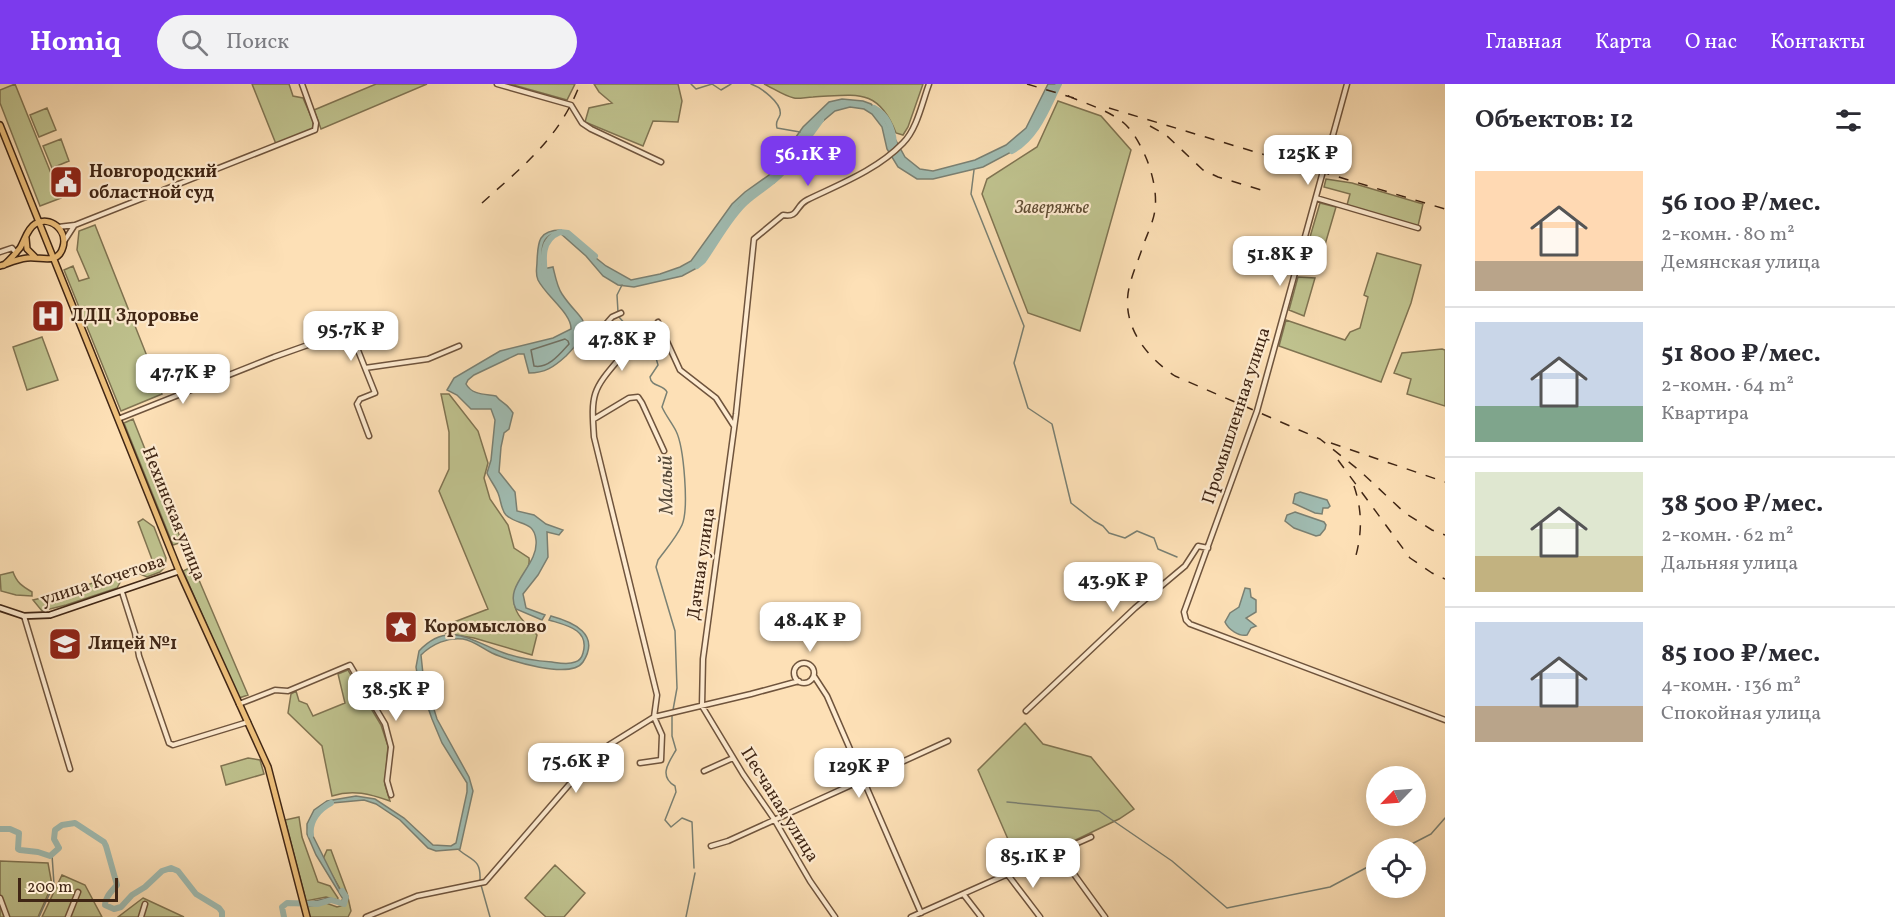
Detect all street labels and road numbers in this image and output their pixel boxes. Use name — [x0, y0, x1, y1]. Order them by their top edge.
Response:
street label: Промышленная улица — [1197, 324, 1277, 508]
street label: Нехинская улица — [135, 443, 211, 585]
street label: Дачная улица — [682, 506, 722, 622]
street label: улица Кочетова — [38, 549, 169, 613]
street label: Песчаная улица — [734, 743, 824, 867]

